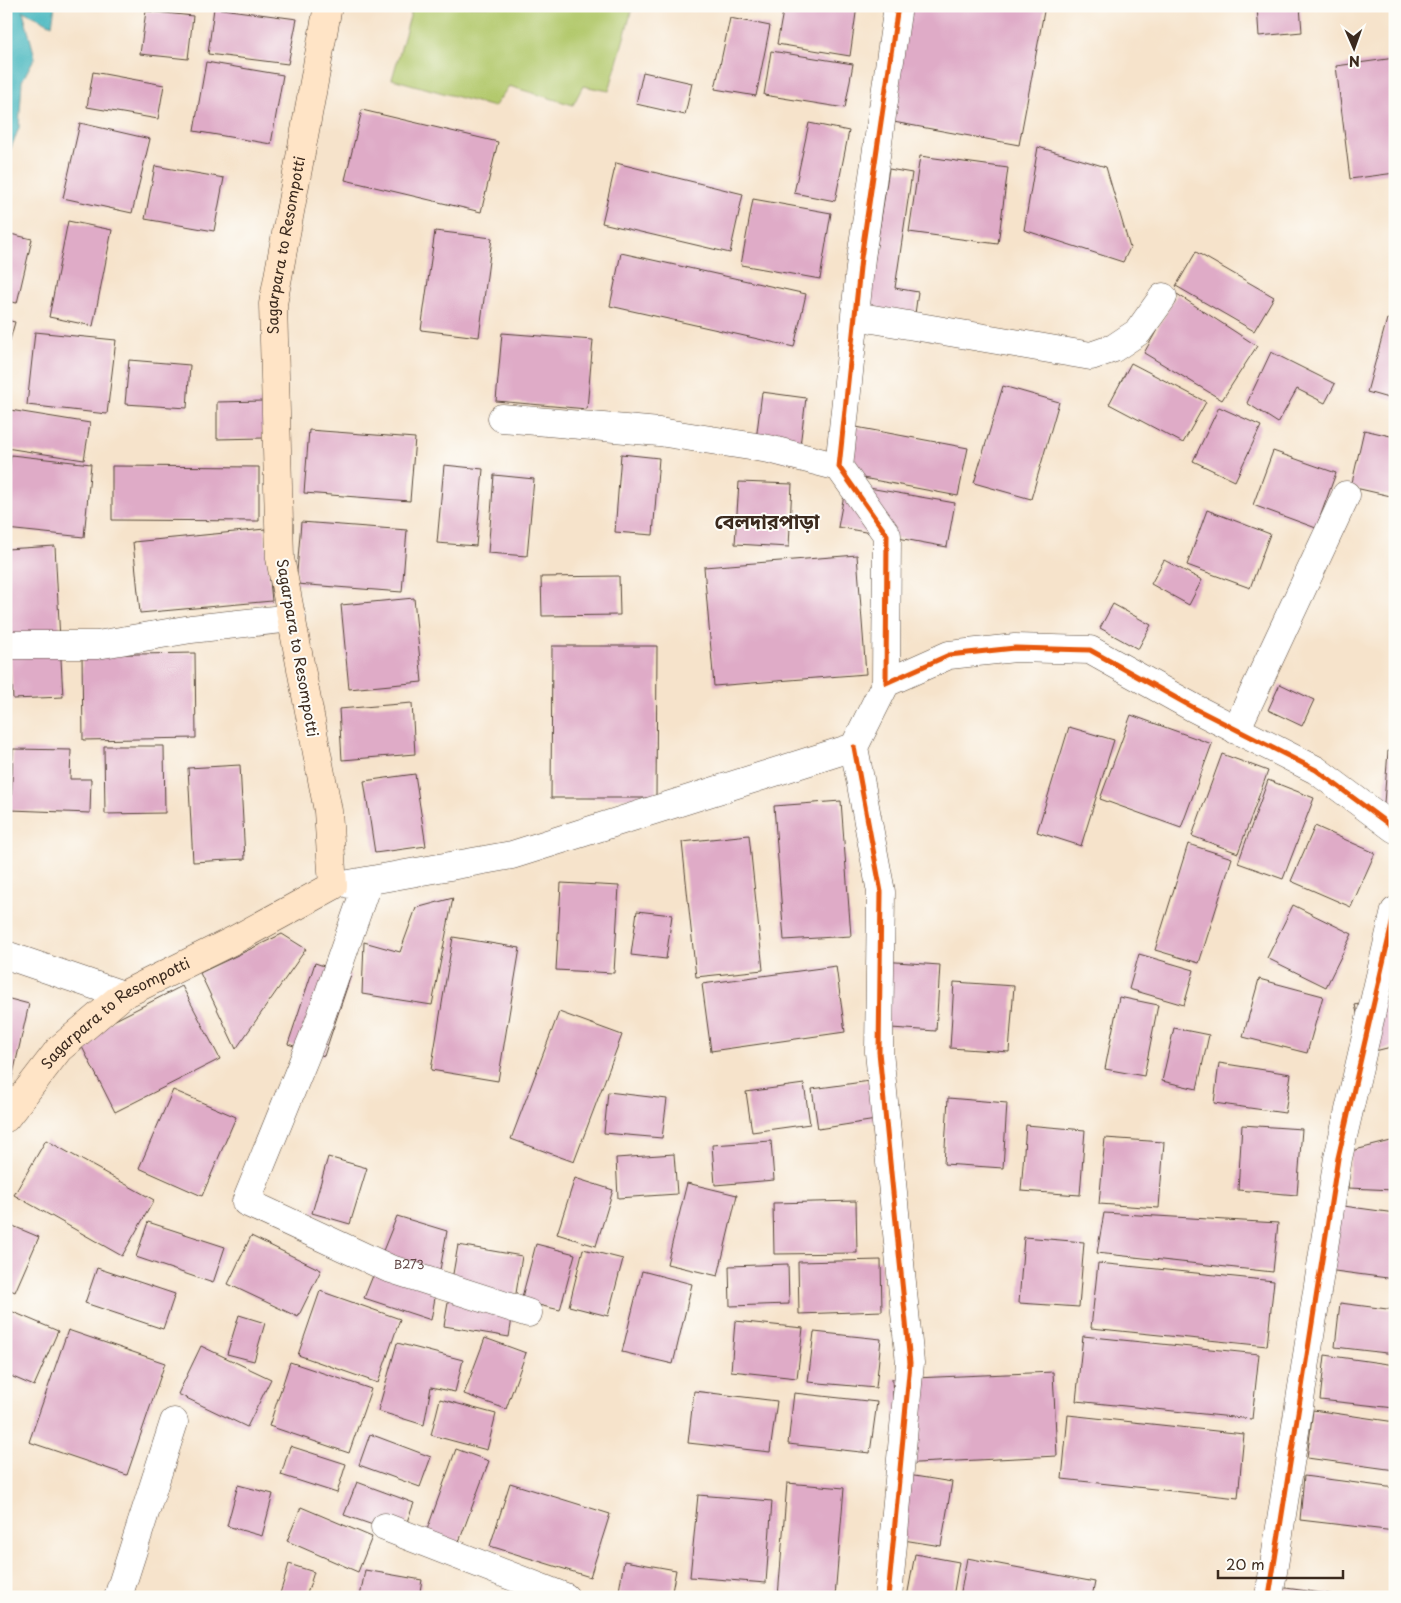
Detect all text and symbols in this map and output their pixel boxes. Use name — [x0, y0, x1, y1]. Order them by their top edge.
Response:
north arrow — [1328, 22, 1378, 72]
text: N — [1349, 51, 1360, 72]
street label: Sagarpara to Resompotti — [260, 154, 310, 335]
district label: বেলদারপাড়া — [715, 506, 820, 536]
street label: Sagarpara to Resompotti — [271, 557, 325, 739]
street label: Sagarpara to Resompotti — [34, 951, 193, 1074]
house number: B273 — [393, 1255, 425, 1273]
scale bar — [1218, 1548, 1344, 1580]
text: 20 m — [1226, 1552, 1265, 1575]

